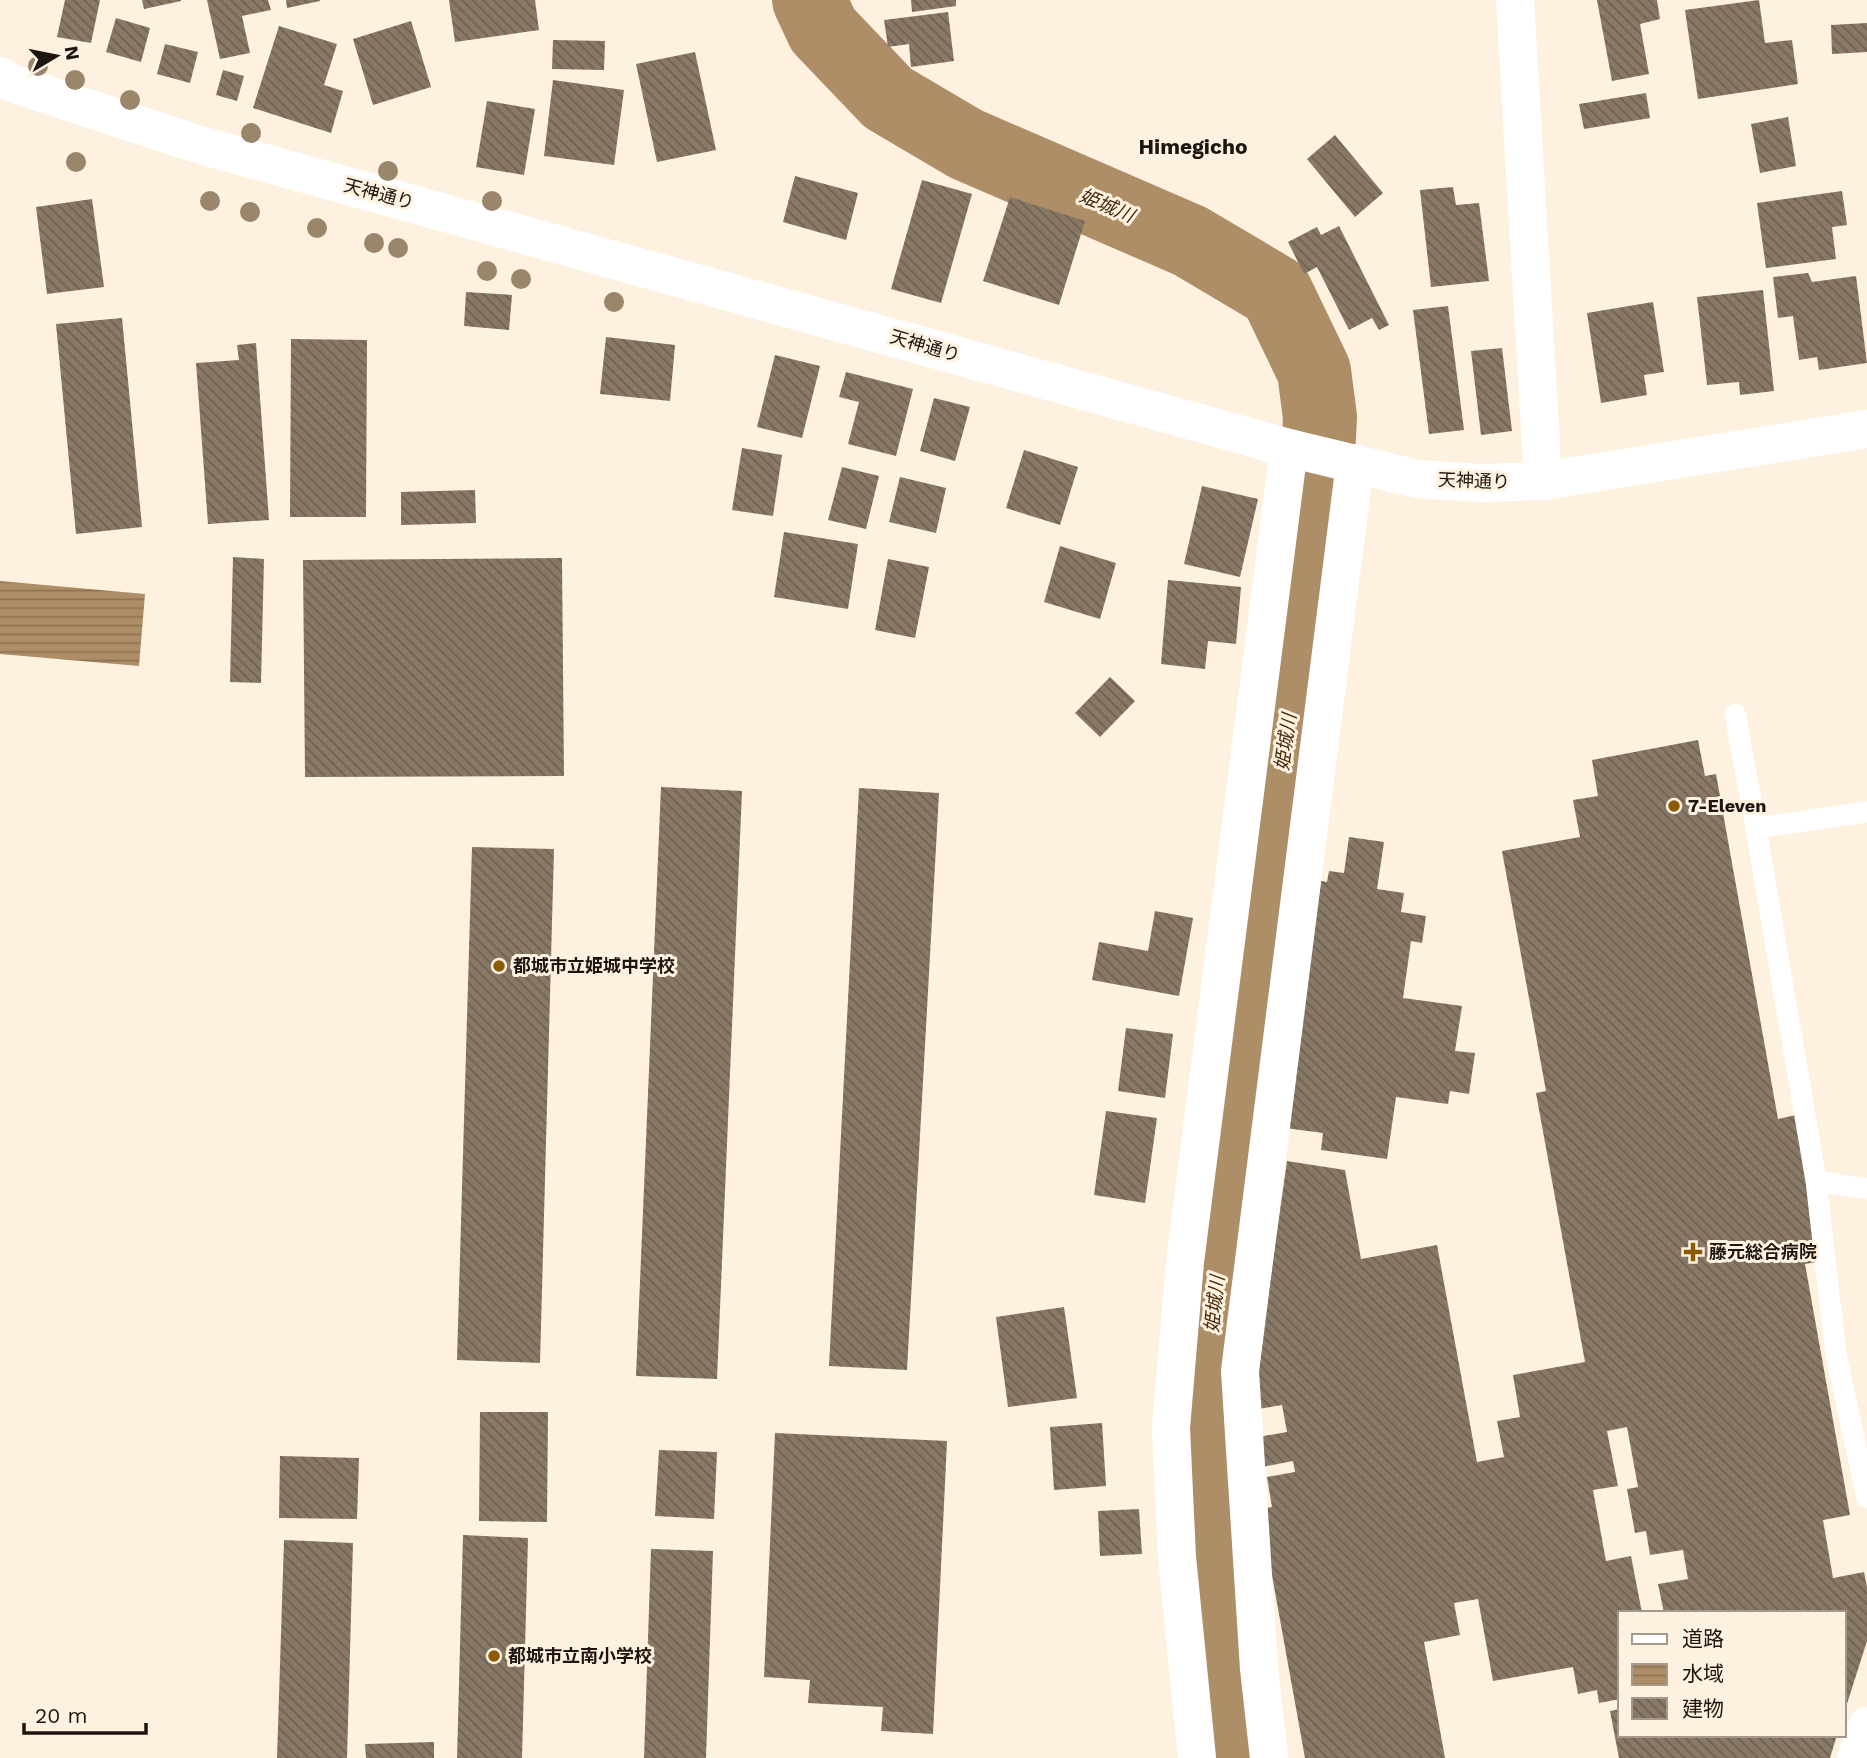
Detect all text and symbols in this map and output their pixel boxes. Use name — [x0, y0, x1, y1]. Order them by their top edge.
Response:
north arrow — [21, 21, 91, 91]
text: N — [60, 44, 85, 62]
district label: Himegicho — [1139, 134, 1248, 159]
street label: 天神通り — [342, 174, 417, 213]
water label: 姫城川 — [1076, 184, 1139, 228]
street label: 天神通り — [888, 326, 963, 366]
street label: 天神通り — [1438, 469, 1510, 492]
water label: 姫城川 — [1270, 710, 1301, 772]
place label: 7-Eleven — [1688, 795, 1766, 816]
marker: 7-Eleven — [1666, 798, 1682, 814]
place label: 都城市立姫城中学校 — [513, 955, 675, 976]
marker: 都城市立姫城中学校 — [491, 958, 507, 974]
place label: 藤元総合病院 — [1709, 1241, 1817, 1262]
marker: 藤元総合病院 — [1683, 1242, 1703, 1262]
water label: 姫城川 — [1200, 1273, 1229, 1334]
legend — [1618, 1611, 1846, 1737]
text: 道路 — [1682, 1626, 1724, 1651]
place label: 都城市立南小学校 — [508, 1645, 652, 1666]
marker: 都城市立南小学校 — [486, 1648, 502, 1664]
text: 水域 — [1682, 1661, 1724, 1686]
scale bar — [24, 1692, 147, 1736]
text: 建物 — [1682, 1696, 1724, 1721]
text: 20 m — [35, 1703, 87, 1728]

